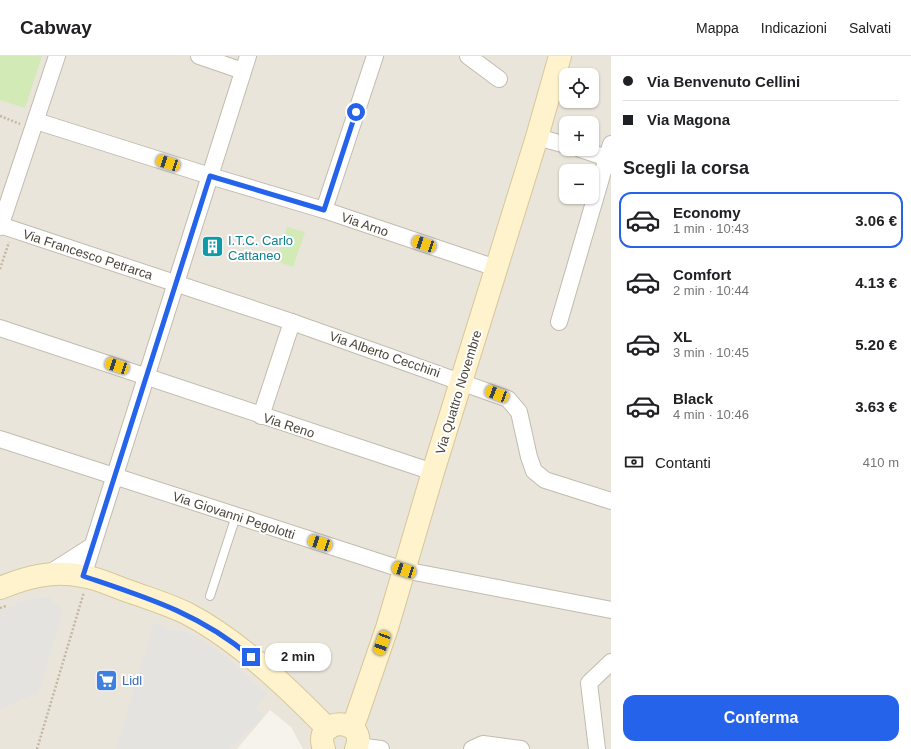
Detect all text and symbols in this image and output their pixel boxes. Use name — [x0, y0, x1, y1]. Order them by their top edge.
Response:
text: Cabway — [20, 17, 92, 38]
text: Mappa — [696, 20, 739, 36]
text: Indicazioni — [761, 20, 827, 36]
text: Salvati — [849, 20, 891, 36]
map controls — [559, 68, 599, 204]
button: locate — [559, 68, 599, 108]
text: Via Benvenuto Cellini — [647, 73, 800, 90]
route start — [347, 103, 365, 121]
text: Via Magona — [647, 111, 730, 128]
button: + — [559, 116, 599, 156]
car — [155, 154, 181, 172]
text: Scegli la corsa — [623, 158, 749, 178]
button: − — [559, 164, 599, 204]
icon: car — [625, 202, 661, 238]
text: Economy — [673, 204, 741, 221]
street label: Via Arno — [339, 209, 390, 240]
text: 3.06 € — [855, 212, 897, 229]
text: 1 min · 10:43 — [673, 221, 749, 236]
street label: Via Francesco Petrarca — [21, 226, 155, 283]
place label: I.T.C. Carlo Cattaneo — [228, 233, 293, 263]
building icon: I.T.C. Carlo Cattaneo — [200, 234, 226, 260]
car — [411, 234, 437, 254]
icon: car — [625, 264, 661, 300]
text: Comfort — [673, 266, 731, 283]
text: 4.13 € — [855, 274, 897, 291]
text: 2 min · 10:44 — [673, 283, 749, 298]
icon: car — [625, 326, 661, 362]
street label: Via Alberto Cecchini — [328, 328, 442, 380]
street label: Via Quattro Novembre — [432, 328, 485, 456]
text: XL — [673, 328, 692, 345]
text: 5.20 € — [855, 336, 897, 353]
text: 3 min · 10:45 — [673, 345, 749, 360]
car — [104, 357, 130, 375]
car — [484, 384, 510, 404]
icon: car — [625, 388, 661, 424]
text: Black — [673, 390, 713, 407]
text: 3.63 € — [855, 398, 897, 415]
text: 4 min · 10:46 — [673, 407, 749, 422]
street label: Via Reno — [261, 410, 316, 441]
icon: cash — [623, 451, 645, 473]
text: Contanti — [655, 454, 711, 471]
text: 410 m — [863, 455, 899, 470]
street label: Via Giovanni Pegolotti — [171, 489, 297, 542]
car — [307, 534, 333, 552]
car — [391, 561, 417, 579]
car — [372, 630, 392, 656]
callout: 2 min — [265, 643, 331, 671]
route end — [242, 648, 260, 666]
text: 2 min — [281, 649, 315, 664]
supermarket icon: Lidl — [93, 667, 119, 693]
place label: Lidl — [122, 673, 142, 688]
button: Conferma — [623, 695, 899, 741]

